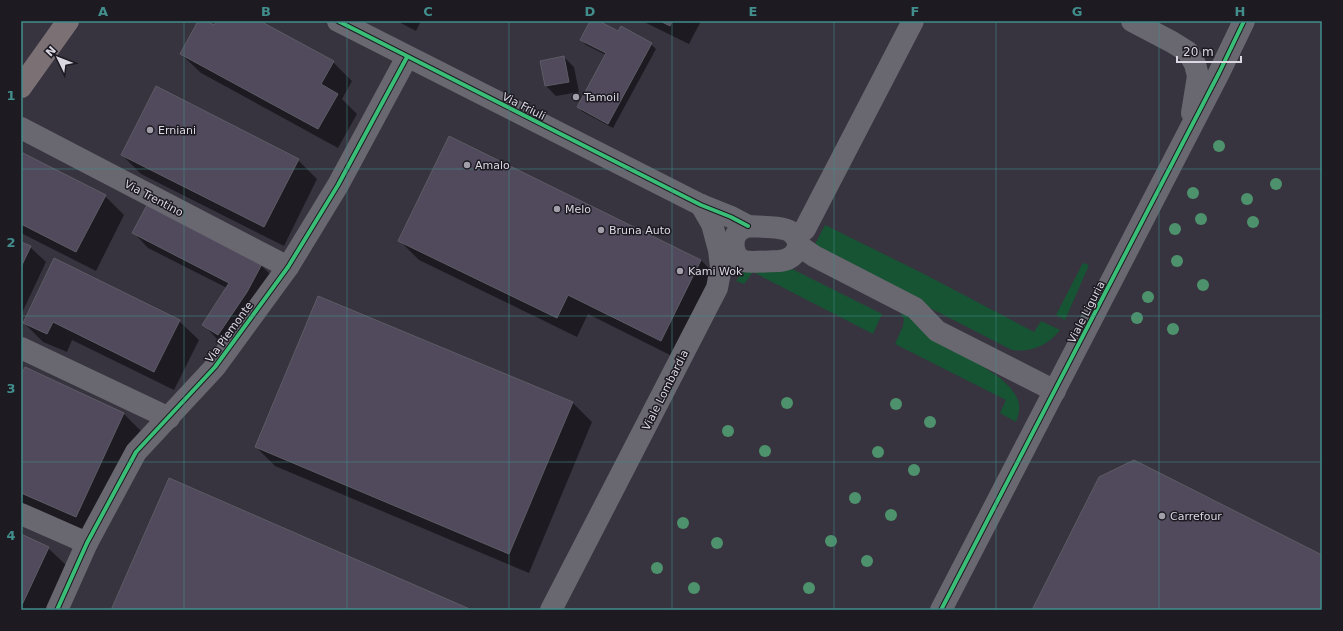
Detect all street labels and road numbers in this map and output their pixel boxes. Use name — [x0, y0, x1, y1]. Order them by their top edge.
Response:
street label: Via Friuli — [500, 90, 548, 123]
street label: Via Trentino — [122, 177, 186, 220]
street label: Viale Liguria — [1065, 279, 1108, 345]
street label: Via Piemonte — [203, 299, 256, 365]
street label: Viale Lombardia — [640, 348, 691, 433]

